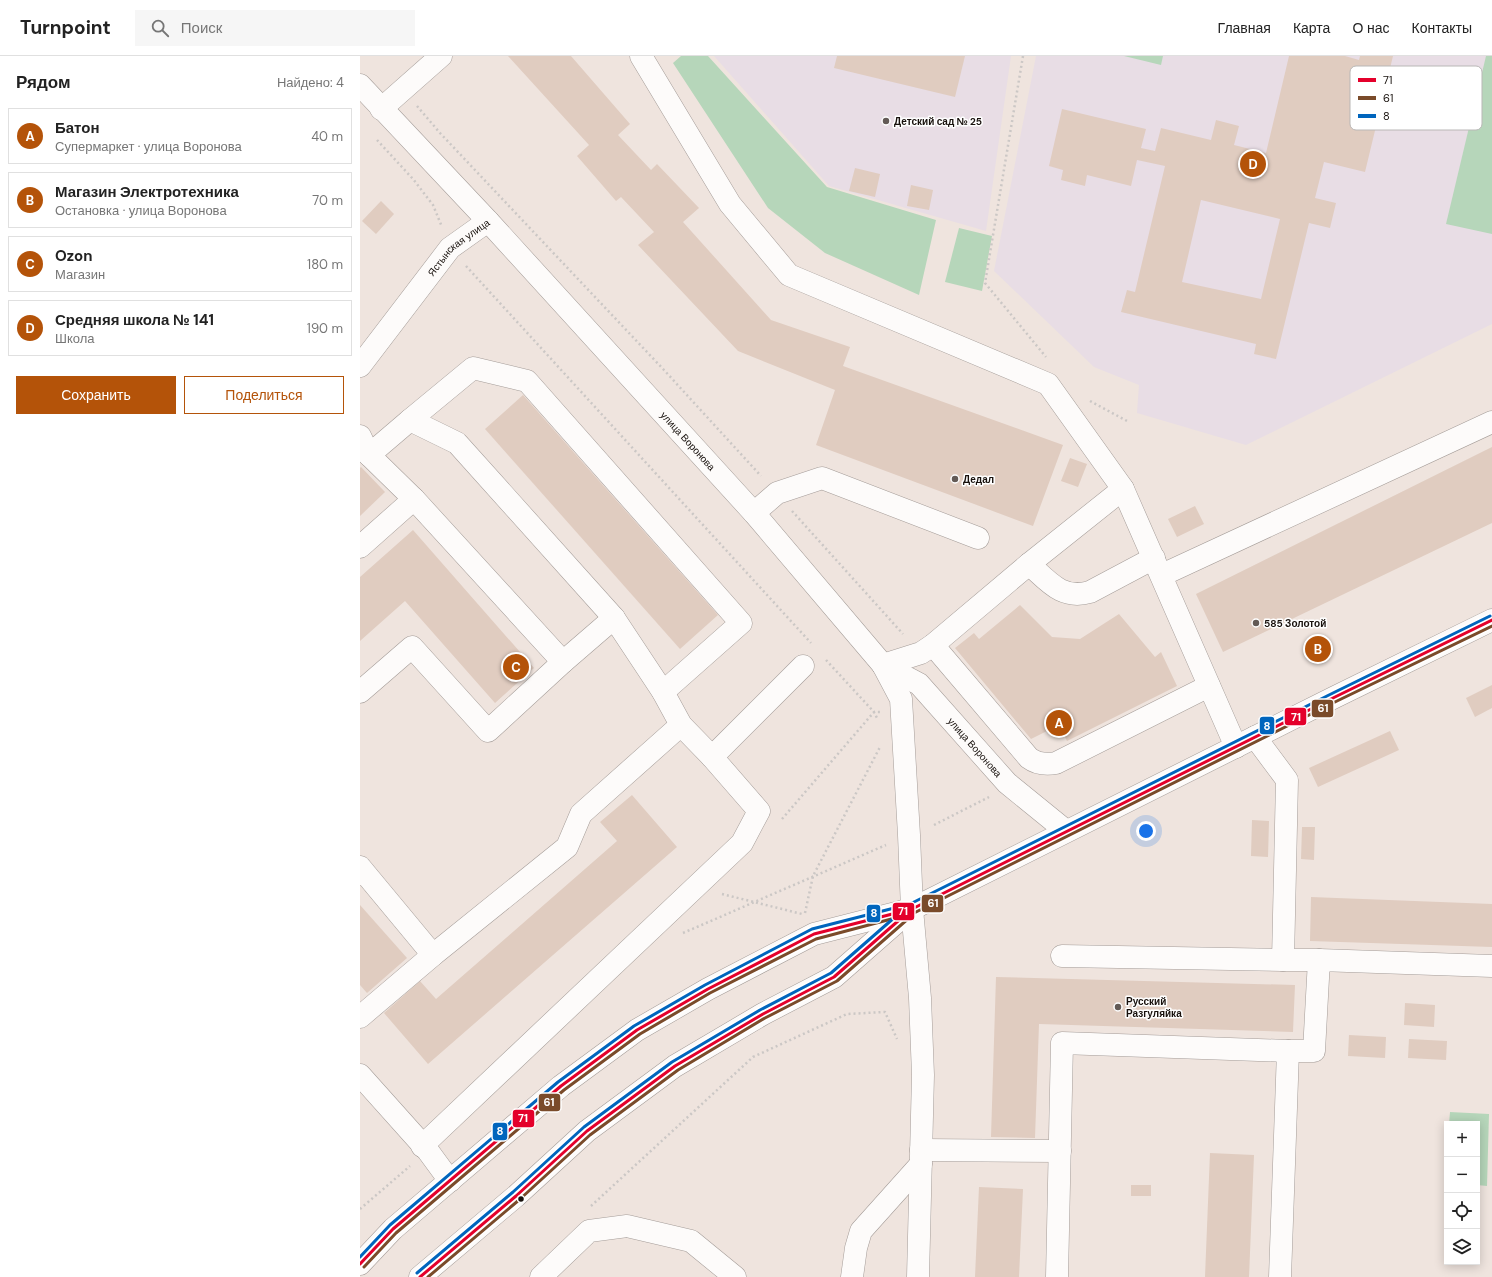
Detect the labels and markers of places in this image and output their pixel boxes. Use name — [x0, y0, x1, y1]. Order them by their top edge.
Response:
place label: Детский сад № 25 — [894, 115, 982, 128]
marker: Детский сад № 25 — [881, 116, 891, 126]
pin: D — [1240, 149, 1266, 179]
place label: Дедал — [963, 473, 994, 486]
marker: Дедал — [950, 474, 960, 484]
place label: 585 Золотой — [1264, 617, 1326, 630]
marker: 585 Золотой — [1251, 618, 1261, 628]
pin: B — [1305, 634, 1331, 664]
pin: C — [503, 652, 529, 682]
pin: A — [1046, 708, 1072, 738]
place label: Русский Разгуляйка — [1126, 995, 1182, 1020]
marker: Русский Разгуляйка — [1113, 1002, 1123, 1012]
unlabelled marker — [516, 1194, 526, 1204]

